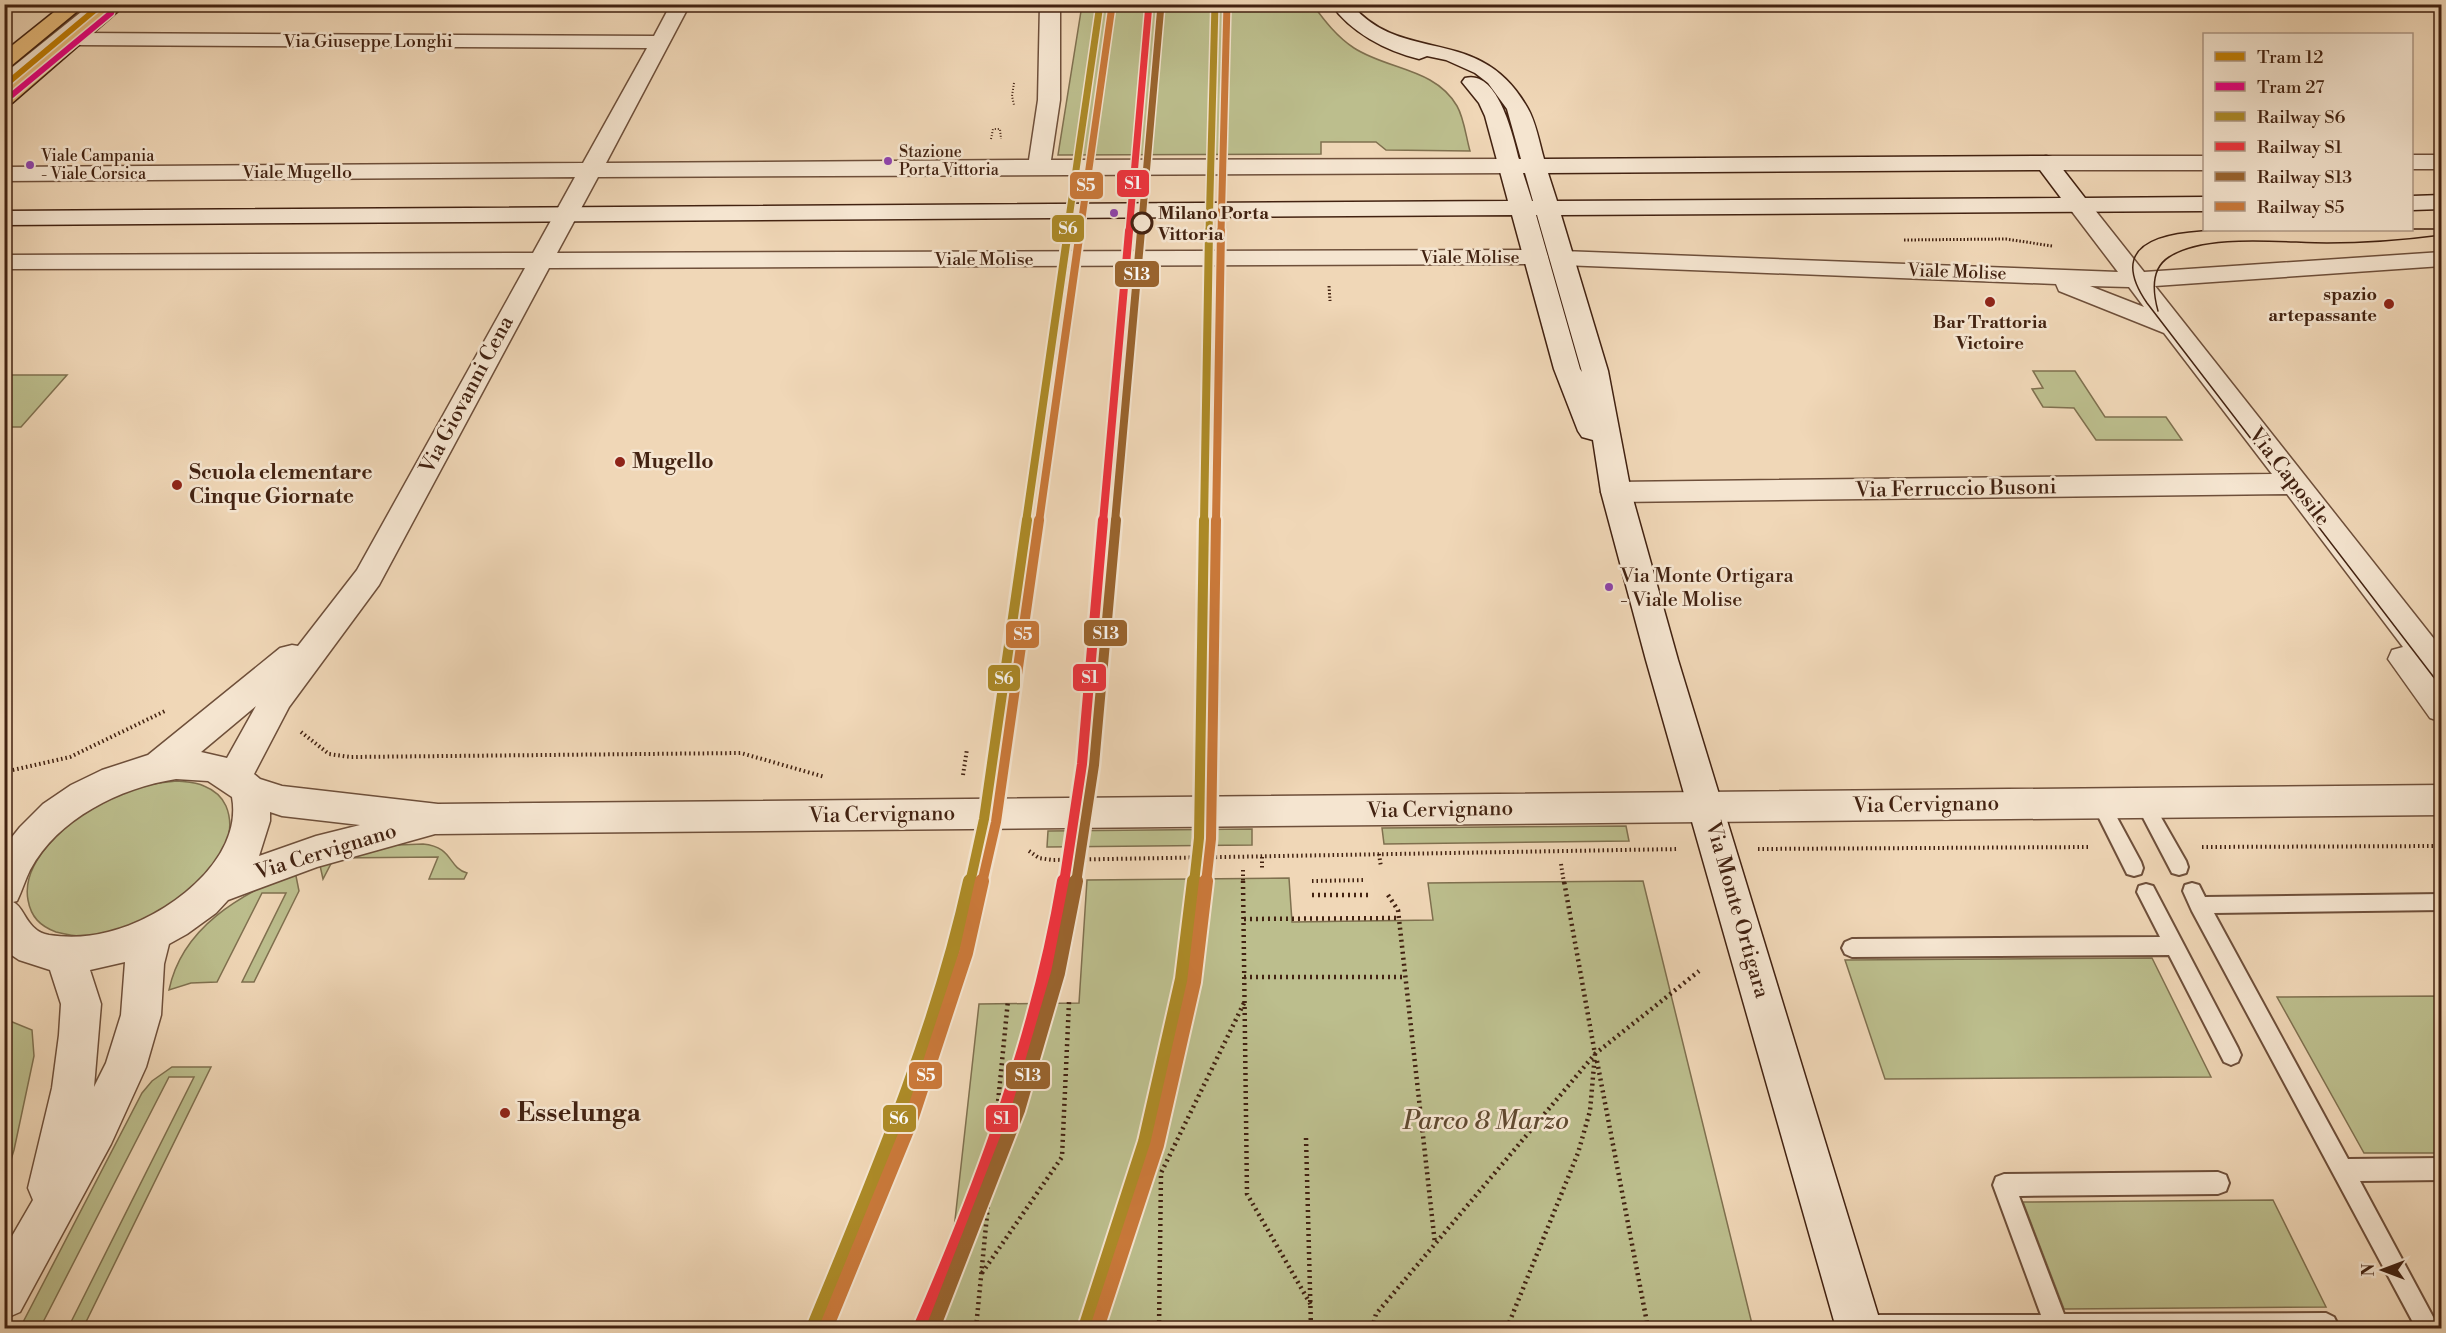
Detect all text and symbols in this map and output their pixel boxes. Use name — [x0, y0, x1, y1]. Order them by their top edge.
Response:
street label: Via Giuseppe Longhi — [282, 30, 453, 53]
legend — [2203, 33, 2413, 231]
text: Tram 12 — [2257, 46, 2324, 69]
text: Tram 27 — [2257, 76, 2324, 99]
text: Railway S6 — [2257, 106, 2345, 129]
text: Railway S1 — [2257, 136, 2342, 159]
place label: Stazione Porta Vittoria — [899, 142, 1000, 180]
place label: Viale Campania - Viale Corsica — [40, 146, 155, 184]
marker: Stazione Porta Vittoria — [882, 155, 894, 167]
marker: Viale Campania - Viale Corsica — [24, 159, 36, 171]
street label: Viale Mugello — [241, 161, 352, 184]
text: Railway S13 — [2257, 166, 2352, 189]
line badge: S1 — [1116, 169, 1150, 198]
line badge: S5 — [1069, 171, 1104, 200]
text: S1 — [1125, 174, 1142, 194]
text: S5 — [1076, 176, 1096, 196]
text: Railway S5 — [2257, 196, 2344, 219]
place label: Milano Porta Vittoria — [1157, 202, 1269, 246]
unlabelled marker — [1108, 207, 1120, 219]
marker: Milano Porta Vittoria — [1131, 212, 1153, 234]
line badge: S6 — [1051, 214, 1085, 243]
text: S6 — [1058, 219, 1078, 239]
street label: Viale Molise — [1419, 246, 1520, 269]
street label: Viale Molise — [933, 248, 1034, 271]
street label: Viale Molise — [1906, 259, 2007, 285]
line badge: S13 — [1114, 260, 1160, 288]
text: S13 — [1124, 265, 1151, 285]
place label: spazio artepassante — [2268, 283, 2377, 327]
marker: Bar Trattoria Victoire — [1983, 295, 1997, 309]
marker: spazio artepassante — [2382, 297, 2396, 311]
street label: Via Giovanni Cena — [414, 311, 520, 479]
place label: Bar Trattoria Victoire — [1933, 311, 2047, 355]
street label: Via Caposile — [2242, 422, 2335, 531]
place label: Mugello — [632, 449, 714, 475]
marker: Mugello — [613, 455, 627, 469]
place label: Scuola elementare Cinque Giornate — [189, 460, 373, 510]
street label: Via Ferruccio Busoni — [1854, 474, 2057, 504]
marker: Scuola elementare Cinque Giornate — [170, 478, 184, 492]
place label: Via Monte Ortigara - Viale Molise — [1619, 564, 1795, 613]
marker: Via Monte Ortigara - Viale Molise — [1603, 581, 1615, 593]
line badge: S13 — [1083, 619, 1128, 647]
line badge: S5 — [1005, 620, 1040, 649]
text: S13 — [1093, 624, 1120, 644]
text: S5 — [1013, 625, 1033, 645]
line badge: S1 — [1072, 663, 1107, 692]
line badge: S6 — [987, 664, 1021, 692]
text: S1 — [1082, 668, 1099, 688]
text: S6 — [994, 669, 1014, 689]
street label: Via Cervignano — [1852, 791, 1999, 819]
street label: Via Cervignano — [1366, 796, 1513, 824]
street label: Via Cervignano — [808, 801, 955, 829]
street label: Via Cervignano — [251, 818, 400, 886]
street label: Via Monte Ortigara — [1699, 818, 1775, 1002]
line badge: S5 — [908, 1061, 943, 1090]
line badge: S13 — [1005, 1061, 1051, 1090]
text: S5 — [916, 1066, 936, 1086]
text: S13 — [1015, 1066, 1042, 1086]
place label: Esselunga — [517, 1097, 642, 1129]
line badge: S6 — [882, 1104, 917, 1133]
line badge: S1 — [985, 1104, 1019, 1133]
park label: Parco 8 Marzo — [1402, 1105, 1569, 1137]
marker: Esselunga — [498, 1106, 512, 1120]
text: S6 — [889, 1109, 909, 1129]
text: S1 — [994, 1109, 1011, 1129]
north arrow — [2353, 1240, 2413, 1300]
text: N — [2359, 1263, 2379, 1276]

